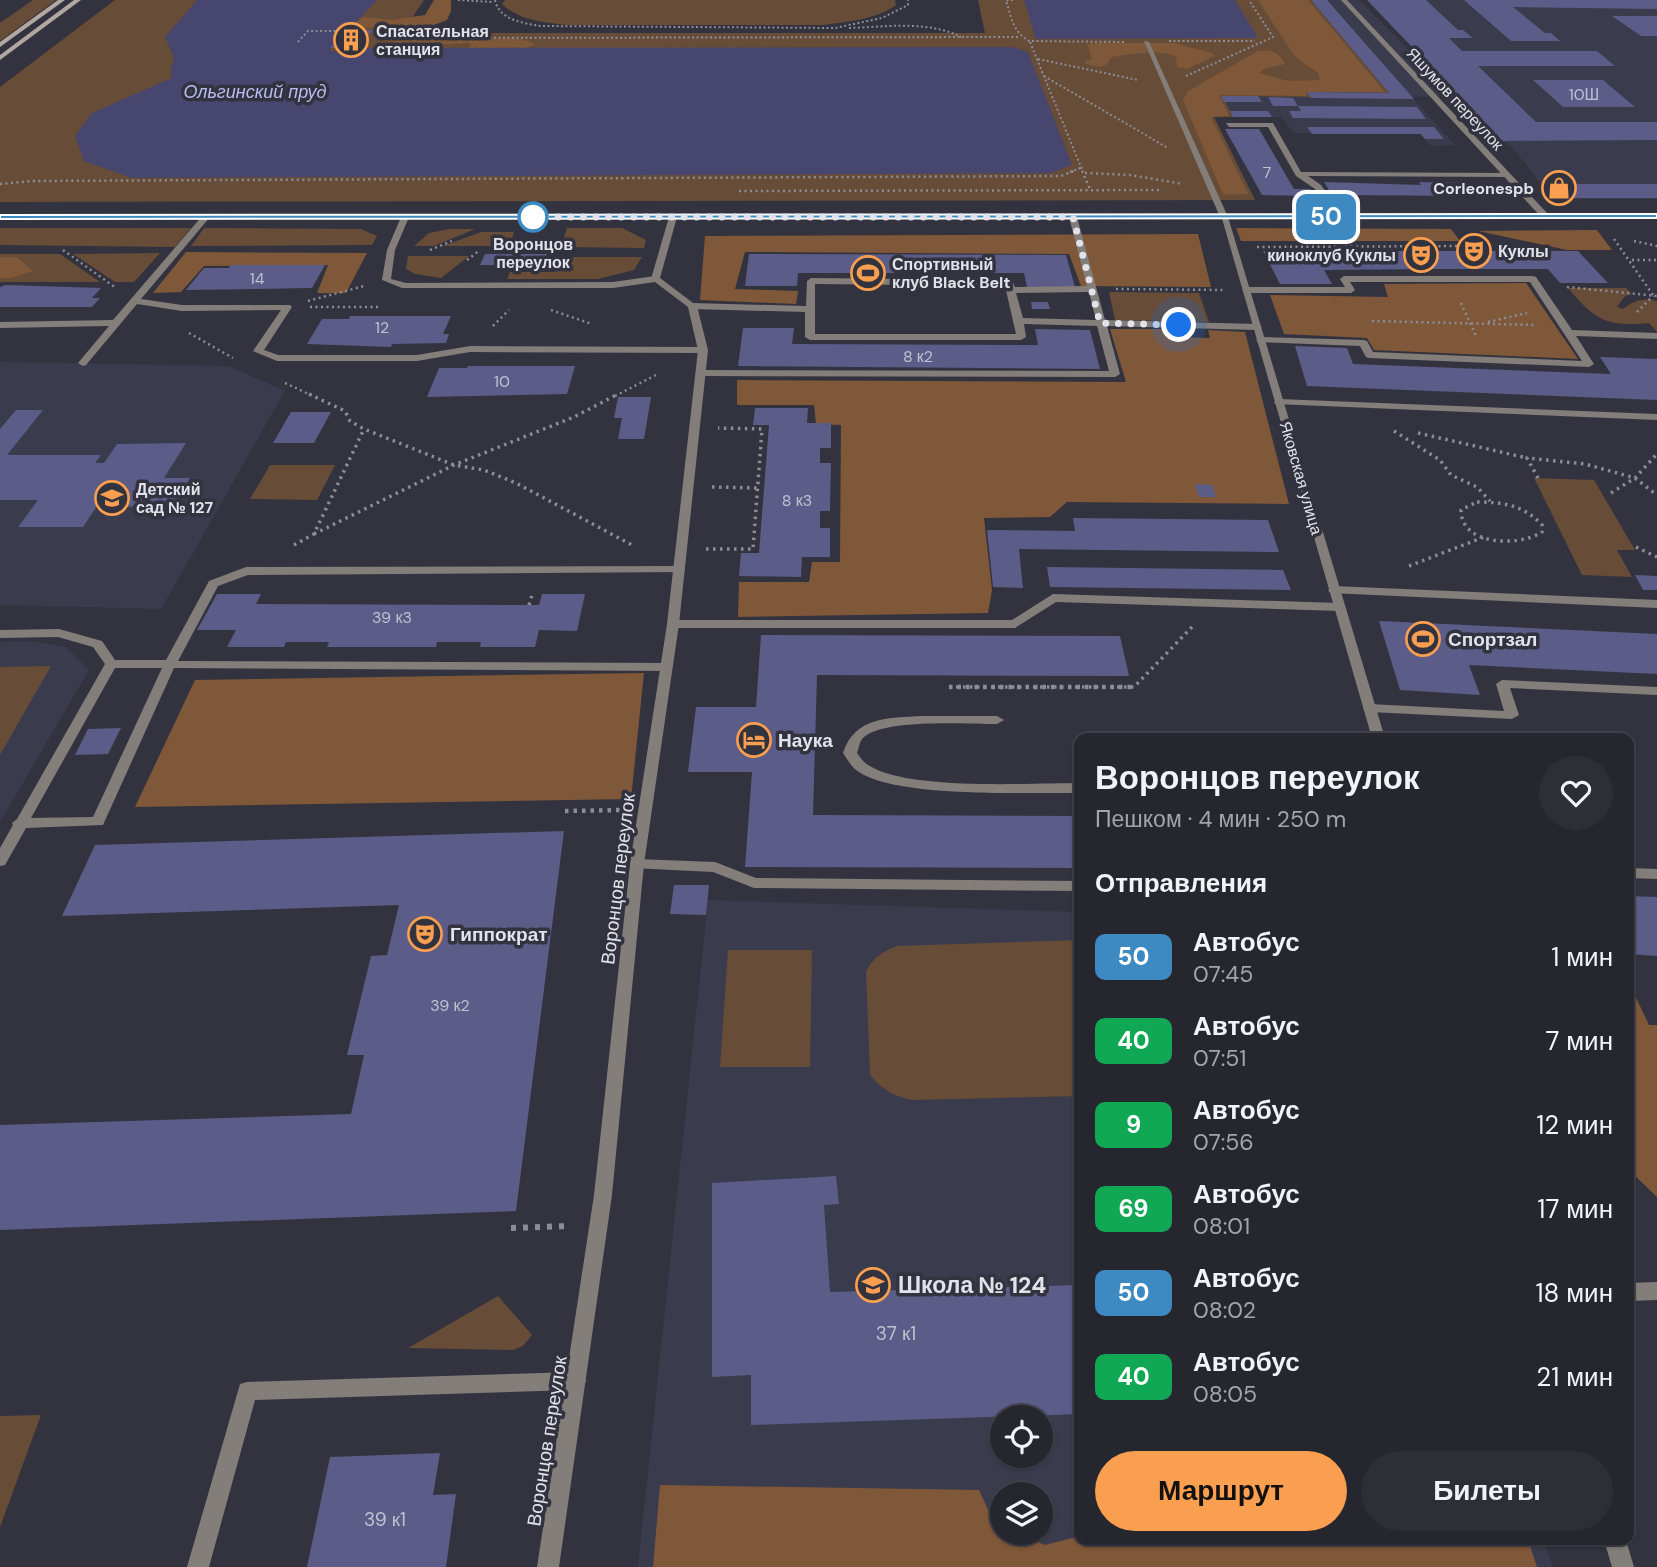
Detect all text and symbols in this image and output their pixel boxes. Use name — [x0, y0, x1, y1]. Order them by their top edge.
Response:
building icon: Спасательная станция — [332, 21, 370, 59]
place label: Спасательная станция — [376, 21, 489, 60]
street label: Яшумов переулок — [1402, 43, 1509, 156]
water label: Ольгинский пруд — [183, 80, 327, 104]
house number: 10Ш — [1569, 84, 1599, 105]
house number: 7 — [1263, 162, 1271, 183]
shop icon: Corleonespb — [1540, 169, 1578, 207]
place label: Corleonespb — [1433, 178, 1534, 199]
line badge: 50 — [1294, 194, 1358, 240]
text: 50 — [1310, 201, 1342, 232]
marker: Воронцов переулок — [518, 202, 548, 232]
theatre icon: Куклы — [1455, 232, 1493, 270]
place label: Воронцов переулок — [493, 234, 573, 273]
theatre icon: киноклуб Куклы — [1402, 236, 1440, 274]
place label: Куклы — [1498, 241, 1549, 262]
place label: киноклуб Куклы — [1267, 245, 1396, 266]
sports icon: Спортивный клуб Black Belt — [849, 254, 887, 292]
place label: Спортивный клуб Black Belt — [892, 254, 1010, 293]
house number: 14 — [250, 268, 265, 289]
your location — [1161, 307, 1196, 342]
house number: 12 — [375, 317, 389, 338]
house number: 8 к2 — [903, 346, 933, 367]
house number: 10 — [494, 371, 510, 392]
street label: Яковская улица — [1275, 419, 1327, 537]
school or university icon: Детский сад № 127 — [93, 479, 131, 517]
place label: Детский сад № 127 — [136, 479, 213, 518]
house number: 8 к3 — [782, 490, 812, 511]
house number: 39 к3 — [372, 607, 412, 628]
sports icon: Спортзал — [1404, 620, 1442, 658]
place label: Спортзал — [1448, 627, 1537, 652]
hotel icon: Наука — [735, 721, 773, 759]
place label: Наука — [778, 728, 833, 753]
text: Воронцов переулок — [1095, 756, 1420, 799]
button: heart — [1539, 756, 1613, 830]
street label: Воронцов переулок — [595, 791, 641, 966]
text: Пешком · 4 мин · 250 m — [1095, 804, 1346, 834]
text: Отправления — [1095, 866, 1267, 900]
theatre icon: Гиппократ — [406, 915, 444, 953]
place label: Гиппократ — [450, 922, 548, 947]
text: Автобус — [1193, 925, 1300, 959]
text: 1 мин — [1551, 940, 1613, 974]
text: 50 — [1118, 941, 1149, 972]
text: 07:45 — [1193, 959, 1253, 989]
house number: 39 к2 — [430, 995, 470, 1016]
text: Автобус — [1193, 1009, 1300, 1043]
text: 7 мин — [1545, 1024, 1613, 1058]
text: 40 — [1117, 1025, 1150, 1056]
text: 07:51 — [1193, 1043, 1247, 1073]
text: Автобус — [1193, 1093, 1300, 1127]
text: 12 мин — [1536, 1108, 1613, 1142]
text: 9 — [1126, 1109, 1141, 1140]
text: 07:56 — [1193, 1127, 1254, 1157]
text: Автобус — [1193, 1177, 1300, 1211]
text: 17 мин — [1537, 1192, 1613, 1226]
text: 69 — [1119, 1193, 1148, 1224]
text: 08:01 — [1193, 1211, 1250, 1241]
text: Автобус — [1193, 1261, 1300, 1295]
school or university icon: Школа № 124 — [854, 1266, 892, 1304]
place label: Школа № 124 — [898, 1270, 1046, 1300]
text: 18 мин — [1535, 1276, 1613, 1310]
text: 50 — [1118, 1277, 1149, 1308]
text: 08:02 — [1193, 1295, 1256, 1325]
house number: 37 к1 — [876, 1321, 916, 1346]
text: Автобус — [1193, 1345, 1300, 1379]
street label: Воронцов переулок — [521, 1353, 573, 1528]
text: 21 мин — [1536, 1360, 1613, 1394]
text: 40 — [1117, 1361, 1150, 1392]
text: 08:05 — [1193, 1379, 1257, 1409]
map controls — [990, 1405, 1053, 1545]
button: locate — [990, 1405, 1053, 1468]
button: Маршрут — [1095, 1451, 1347, 1531]
button: Билеты — [1361, 1451, 1613, 1531]
button: layers — [990, 1482, 1053, 1545]
house number: 39 к1 — [364, 1507, 406, 1532]

